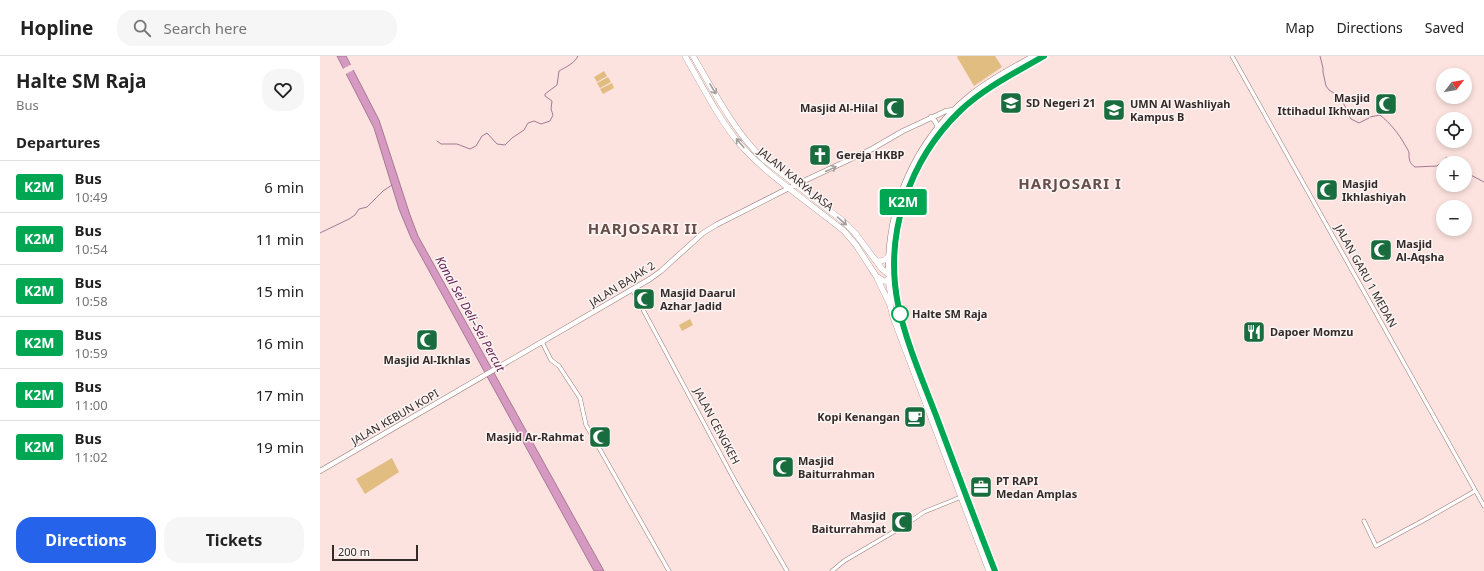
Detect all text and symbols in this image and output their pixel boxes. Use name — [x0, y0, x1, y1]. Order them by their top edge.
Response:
search box — [117, 10, 397, 46]
text: Hopline — [20, 15, 93, 41]
icon: search — [131, 17, 153, 39]
text: Search here — [163, 18, 247, 38]
text: Map — [1285, 18, 1314, 37]
text: Directions — [1336, 18, 1403, 37]
text: Saved — [1425, 18, 1464, 37]
text: Halte SM Raja — [16, 68, 146, 94]
north arrow — [1436, 68, 1472, 104]
map controls — [1436, 68, 1472, 236]
button: heart — [262, 69, 304, 111]
one-way arrow — [709, 83, 717, 94]
school or university icon: SD Negeri 21 — [998, 90, 1024, 116]
place label: Masjid Ittihadul Ikhwan — [1278, 90, 1370, 118]
mosque icon: Masjid Ittihadul Ikhwan — [1373, 91, 1399, 117]
mosque icon: Masjid Al-Hilal — [881, 95, 907, 121]
place label: SD Negeri 21 — [1026, 95, 1096, 110]
text: Bus — [16, 96, 39, 114]
place label: UMN Al Washliyah Kampus B — [1130, 96, 1231, 124]
school or university icon: UMN Al Washliyah Kampus B — [1101, 97, 1127, 123]
place label: Masjid Al-Hilal — [800, 100, 878, 115]
button: locate — [1436, 112, 1472, 148]
text: Departures — [16, 132, 100, 152]
one-way arrow — [735, 137, 744, 148]
church icon: Gereja HKBP — [807, 142, 833, 168]
street label: JALAN KARYA JASA — [755, 143, 838, 214]
place label: Gereja HKBP — [836, 147, 905, 162]
button: + — [1436, 156, 1472, 192]
one-way arrow — [825, 165, 837, 172]
text: Bus — [75, 168, 102, 188]
district label: HARJOSARI I — [1018, 173, 1122, 193]
place label: Masjid Ikhlashiyah — [1342, 176, 1406, 204]
text: K2M — [24, 177, 55, 196]
text: 6 min — [264, 177, 304, 197]
mosque icon: Masjid Ikhlashiyah — [1314, 177, 1340, 203]
text: 10:49 — [75, 188, 108, 206]
line badge: K2M — [880, 189, 926, 215]
text: K2M — [888, 192, 918, 211]
button: − — [1436, 200, 1472, 236]
one-way arrow — [836, 216, 847, 225]
district label: HARJOSARI II — [588, 218, 698, 238]
text: Bus — [75, 220, 102, 240]
street label: JALAN GARU 1 MEDAN — [1331, 221, 1401, 330]
text: K2M — [24, 229, 55, 248]
text: 11 min — [256, 229, 304, 249]
place label: Masjid Al-Aqsha — [1396, 236, 1444, 264]
mosque icon: Masjid Al-Aqsha — [1368, 237, 1394, 263]
text: 10:54 — [75, 240, 108, 258]
water label: Kanal Sei Deli–Sei Percut — [432, 253, 510, 375]
street label: JALAN BAJAK 2 — [585, 257, 657, 310]
text: Bus — [75, 272, 102, 292]
text: K2M — [24, 281, 55, 300]
text: 15 min — [256, 281, 304, 301]
place label: Masjid Daarul Azhar Jadid — [660, 285, 735, 313]
mosque icon: Masjid Daarul Azhar Jadid — [631, 286, 657, 312]
text: 10:58 — [75, 292, 108, 310]
marker: Halte SM Raja — [891, 305, 909, 323]
place label: Halte SM Raja — [912, 306, 987, 321]
restaurant icon: Dapoer Momzu — [1241, 319, 1267, 345]
text: Bus — [75, 324, 102, 344]
place label: Dapoer Momzu — [1270, 324, 1353, 339]
mosque icon: Masjid Al-Ikhlas — [414, 327, 440, 353]
text: K2M — [24, 333, 55, 352]
text: 16 min — [256, 333, 304, 353]
text: 10:59 — [75, 344, 108, 362]
place label: Masjid Al-Ikhlas — [384, 352, 471, 367]
text: Bus — [75, 376, 102, 396]
street label: JALAN CENGKEH — [691, 384, 744, 467]
text: K2M — [24, 385, 55, 404]
text: 17 min — [256, 385, 304, 405]
street label: JALAN KEBUN KOPI — [347, 385, 442, 448]
text: 11:00 — [75, 396, 108, 414]
cafe icon: Kopi Kenangan — [902, 404, 928, 430]
place label: Kopi Kenangan — [817, 409, 900, 424]
mosque icon: Masjid Ar-Rahmat — [587, 424, 613, 450]
text: Bus — [75, 428, 102, 448]
place label: Masjid Ar-Rahmat — [486, 429, 584, 444]
text: K2M — [24, 437, 55, 456]
text: 19 min — [256, 437, 304, 457]
text: 11:02 — [75, 448, 108, 466]
place label: Masjid Baiturrahman — [798, 453, 875, 481]
mosque icon: Masjid Baiturrahman — [770, 454, 796, 480]
place label: PT RAPI Medan Amplas — [996, 473, 1078, 501]
office icon: PT RAPI Medan Amplas — [968, 474, 994, 500]
place label: Masjid Baiturrahmat — [811, 508, 886, 536]
mosque icon: Masjid Baiturrahmat — [889, 509, 915, 535]
button: Directions — [16, 517, 156, 563]
button: Tickets — [164, 517, 304, 563]
scale bar — [332, 543, 418, 562]
text: 200 m — [338, 544, 370, 559]

